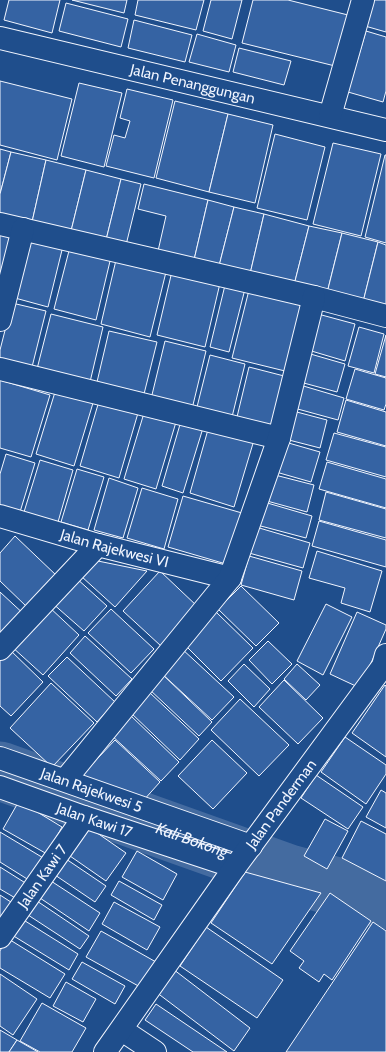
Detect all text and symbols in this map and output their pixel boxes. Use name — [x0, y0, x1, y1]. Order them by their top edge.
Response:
street label: Jalan Penanggungan — [127, 60, 257, 107]
street label: Jalan Rajekwesi VI — [57, 525, 171, 571]
street label: Jalan Panderman — [242, 756, 320, 853]
street label: Jalan Rajekwesi 5 — [37, 764, 145, 816]
street label: Jalan Kawi 17 — [53, 799, 135, 841]
water label: Kali Bokong — [153, 818, 231, 861]
street label: Jalan Kawi 7 — [13, 841, 71, 913]

